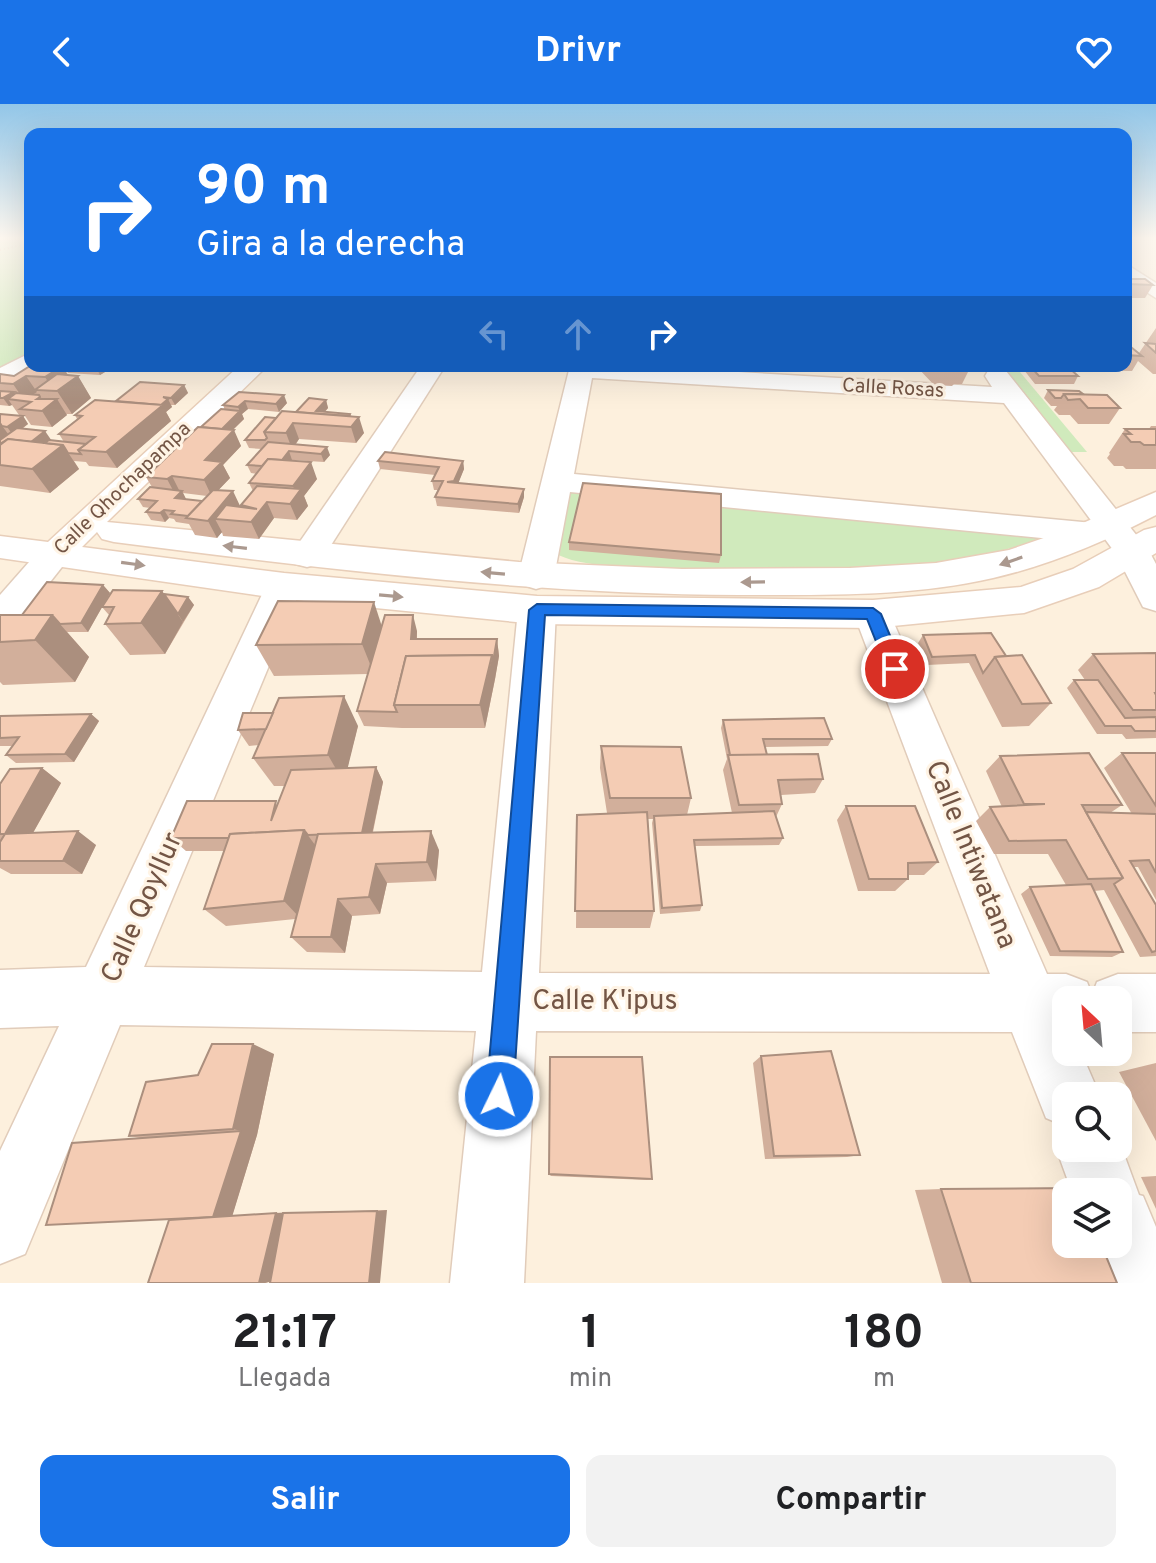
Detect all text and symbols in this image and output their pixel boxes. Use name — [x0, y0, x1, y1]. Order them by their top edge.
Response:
text: Drivr — [535, 29, 621, 75]
icon: back — [40, 30, 84, 74]
icon: heart — [1072, 30, 1116, 74]
text: 90 m — [196, 154, 331, 224]
icon: right — [64, 160, 168, 264]
text: Gira a la derecha — [196, 223, 465, 269]
icon: left — [472, 312, 516, 356]
icon: ahead — [556, 312, 600, 356]
icon: right — [640, 312, 684, 356]
street label: Calle Rosas — [841, 373, 945, 405]
street label: Calle Qhochapampa — [49, 417, 197, 561]
one-way arrow — [222, 540, 247, 553]
one-way arrow — [999, 555, 1023, 567]
one-way arrow — [121, 558, 146, 571]
one-way arrow — [480, 567, 505, 580]
one-way arrow — [740, 576, 765, 588]
one-way arrow — [379, 590, 404, 603]
pin — [861, 635, 929, 703]
icon: arrive — [873, 647, 917, 691]
street label: Calle Intiwatana — [916, 756, 1024, 954]
street label: Calle Qoyllur — [94, 827, 192, 989]
street label: Calle K'ipus — [532, 984, 678, 1020]
north arrow — [1052, 986, 1132, 1066]
map controls — [1052, 986, 1132, 1258]
position arrow — [457, 1054, 541, 1138]
button: search — [1052, 1082, 1132, 1162]
button: layers — [1052, 1178, 1132, 1258]
text: 21:17 — [232, 1305, 337, 1365]
text: 1 — [581, 1305, 600, 1365]
text: 180 — [844, 1305, 924, 1365]
text: Llegada — [238, 1363, 331, 1396]
text: min — [569, 1363, 612, 1396]
text: m — [873, 1363, 895, 1396]
button: Salir — [40, 1455, 570, 1547]
button: Compartir — [586, 1455, 1116, 1547]

